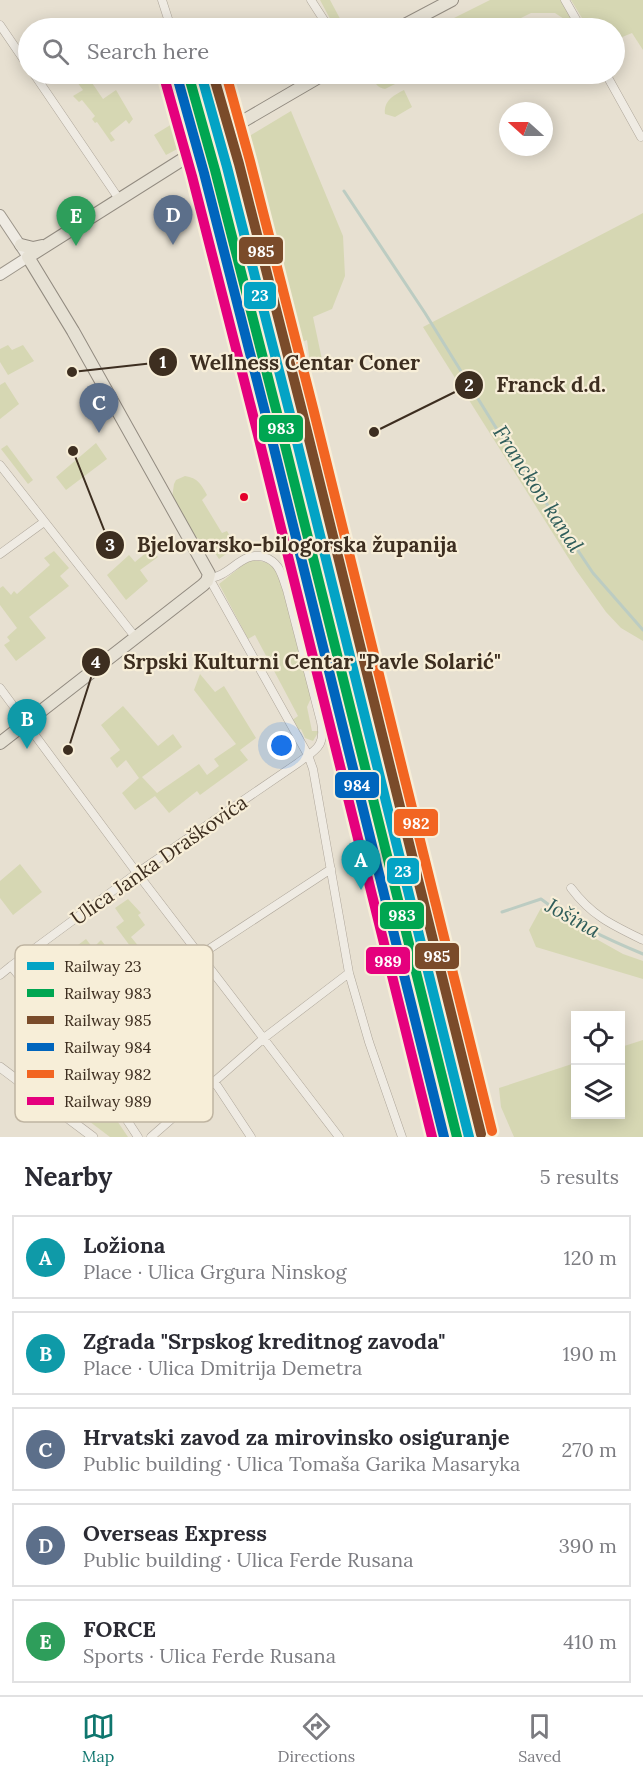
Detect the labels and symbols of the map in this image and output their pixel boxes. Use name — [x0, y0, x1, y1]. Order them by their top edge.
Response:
north arrow — [499, 102, 553, 156]
pin: E — [56, 196, 96, 246]
pin: D — [154, 196, 192, 245]
line badge: 985 — [238, 236, 284, 265]
text: 985 — [247, 241, 275, 261]
line badge: 23 — [243, 281, 277, 310]
text: 23 — [251, 285, 269, 305]
callout: Wellness Centar Coner — [148, 343, 432, 382]
text: Wellness Centar Coner — [190, 349, 420, 376]
text: 1 — [159, 350, 167, 373]
callout: Franck d.d. — [454, 366, 618, 405]
text: Franck d.d. — [496, 371, 606, 398]
text: 2 — [464, 373, 474, 396]
pin: C — [80, 384, 118, 433]
line badge: 983 — [258, 414, 304, 443]
text: 983 — [267, 418, 295, 438]
water label: Franckov kanal — [487, 420, 590, 557]
unlabelled marker — [238, 491, 250, 503]
callout: Bjelovarsko-bilogorska županija — [95, 525, 469, 564]
text: Bjelovarsko-bilogorska županija — [137, 531, 457, 558]
text: 3 — [105, 533, 115, 556]
callout: Srpski Kulturni Centar "Pavle Solarić" — [81, 642, 513, 681]
text: Srpski Kulturni Centar "Pavle Solarić" — [123, 648, 501, 675]
text: 4 — [91, 650, 101, 673]
pin: B — [8, 700, 46, 749]
your location — [267, 731, 296, 760]
line badge: 984 — [334, 771, 380, 799]
text: 984 — [343, 775, 371, 795]
street label: Ulica Janka Draškovića — [66, 789, 252, 930]
line badge: 982 — [393, 808, 439, 837]
text: 982 — [403, 813, 429, 833]
pin: A — [342, 840, 380, 890]
line badge: 23 — [386, 857, 420, 885]
text: 23 — [394, 861, 412, 881]
water label: Jošina — [540, 891, 606, 944]
line badge: 983 — [379, 901, 425, 930]
text: 983 — [388, 905, 416, 925]
line badge: 985 — [414, 942, 460, 970]
legend — [15, 945, 213, 1122]
line badge: 989 — [365, 946, 411, 975]
text: 985 — [423, 946, 451, 966]
text: 989 — [374, 951, 402, 971]
text: Railway 23 — [64, 956, 142, 976]
text: Railway 983 — [64, 983, 152, 1003]
text: Railway 985 — [64, 1010, 151, 1030]
text: Railway 984 — [64, 1037, 152, 1057]
text: Railway 982 — [64, 1064, 151, 1084]
text: Railway 989 — [64, 1091, 152, 1111]

